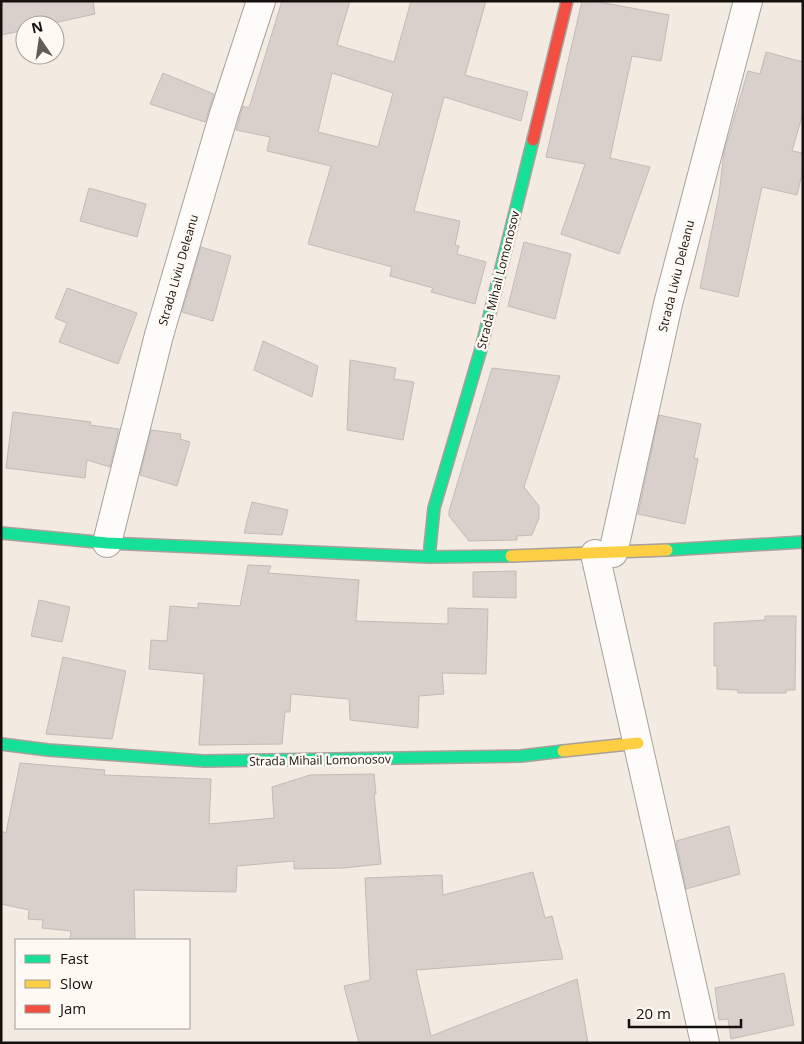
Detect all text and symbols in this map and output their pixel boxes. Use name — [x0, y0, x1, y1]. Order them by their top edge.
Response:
north arrow — [15, 15, 65, 65]
text: N — [29, 16, 45, 37]
street label: Strada Mihail Lomonosov — [473, 209, 523, 351]
street label: Strada Liviu Deleanu — [154, 212, 202, 328]
street label: Strada Liviu Deleanu — [654, 218, 698, 334]
street label: Strada Mihail Lomonosov — [249, 750, 391, 770]
legend — [15, 939, 190, 1029]
text: Fast — [60, 948, 89, 968]
text: Slow — [60, 973, 93, 993]
scale bar — [629, 996, 742, 1028]
text: Jam — [58, 998, 86, 1018]
text: 20 m — [636, 1003, 671, 1023]

